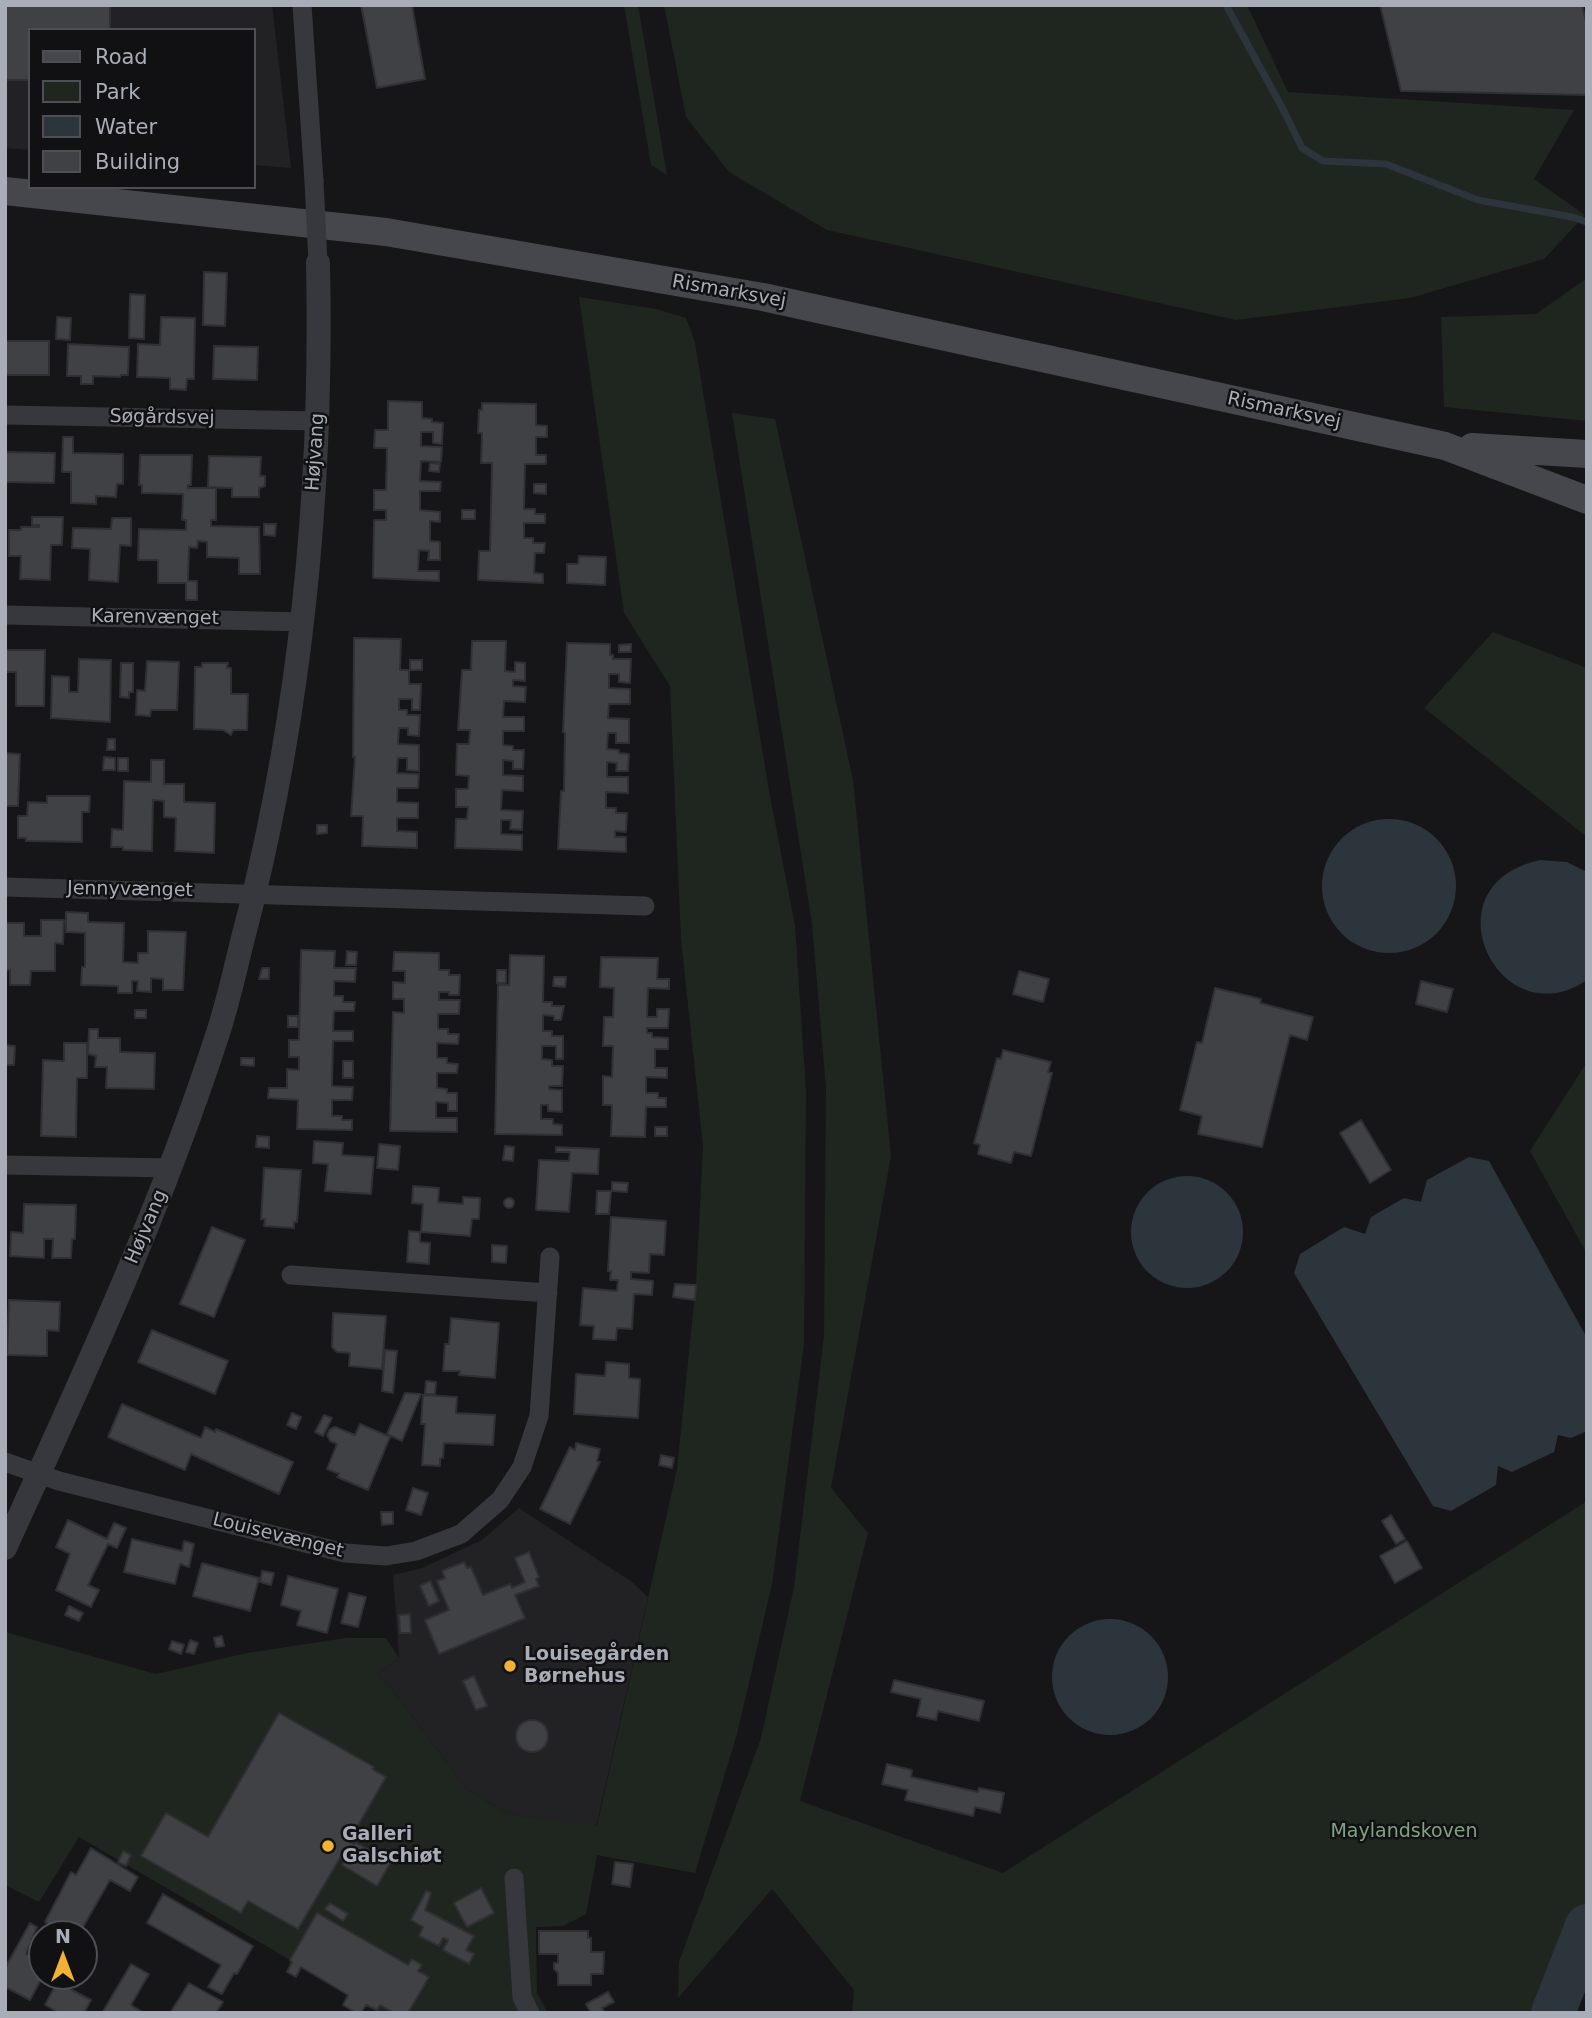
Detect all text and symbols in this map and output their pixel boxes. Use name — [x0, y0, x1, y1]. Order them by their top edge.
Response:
legend — [28, 28, 256, 189]
text: Road — [95, 45, 148, 69]
text: Park — [95, 80, 140, 104]
text: Water — [95, 115, 157, 139]
text: Building — [95, 150, 180, 174]
street label: Rismarksvej — [670, 271, 788, 313]
street label: Rismarksvej — [1225, 388, 1343, 434]
street label: Søgårdsvej — [109, 406, 215, 430]
street label: Højvang — [302, 412, 330, 492]
street label: Karenvænget — [91, 605, 219, 631]
street label: Jennyvænget — [67, 878, 193, 902]
street label: Højvang — [121, 1187, 173, 1267]
street label: Louisevænget — [210, 1509, 346, 1563]
place label: Louisegården Børnehus — [524, 1644, 669, 1688]
marker: Louisegården Børnehus — [502, 1658, 518, 1674]
park label: Maylandskoven — [1330, 1821, 1478, 1843]
place label: Galleri Galschiøt — [342, 1824, 442, 1868]
marker: Galleri Galschiøt — [320, 1838, 336, 1854]
north arrow — [28, 1920, 98, 1990]
text: N — [55, 1925, 71, 1947]

